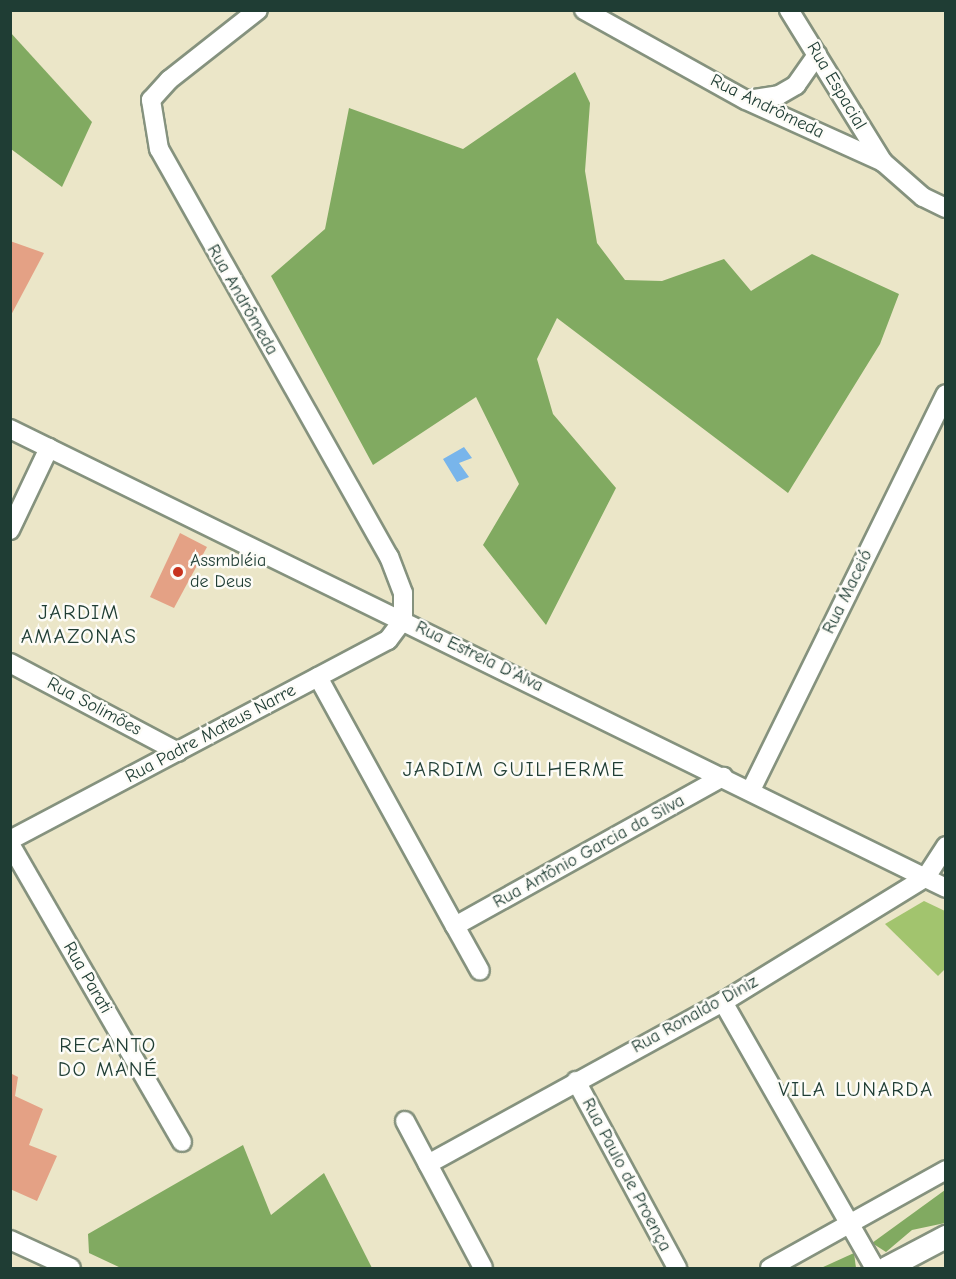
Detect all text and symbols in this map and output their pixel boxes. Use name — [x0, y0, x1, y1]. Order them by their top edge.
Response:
street label: Rua Espacial — [801, 38, 871, 134]
street label: Rua Andrômeda — [707, 70, 827, 144]
street label: Rua Andrômeda — [202, 241, 282, 359]
street label: Rua Maceió — [818, 546, 878, 638]
place label: Assmbléia de Deus — [190, 551, 266, 594]
marker: Assmbléia de Deus — [171, 565, 185, 579]
district label: JARDIM AMAZONAS — [21, 599, 137, 649]
street label: Rua Estrela D'Alva — [412, 617, 546, 697]
street label: Rua Solimões — [43, 673, 145, 741]
street label: Rua Padre Mateus Narre — [122, 680, 300, 788]
district label: JARDIM GUILHERME — [403, 756, 625, 782]
street label: Rua Antônio Garcia da Silva — [490, 790, 688, 914]
street label: Rua Parati — [58, 938, 116, 1018]
street label: Rua Ronaldo Diniz — [628, 971, 762, 1059]
district label: RECANTO DO MANÉ — [58, 1032, 158, 1082]
district label: VILA LUNARDA — [778, 1076, 934, 1102]
street label: Rua Paulo de Proença — [576, 1095, 676, 1255]

